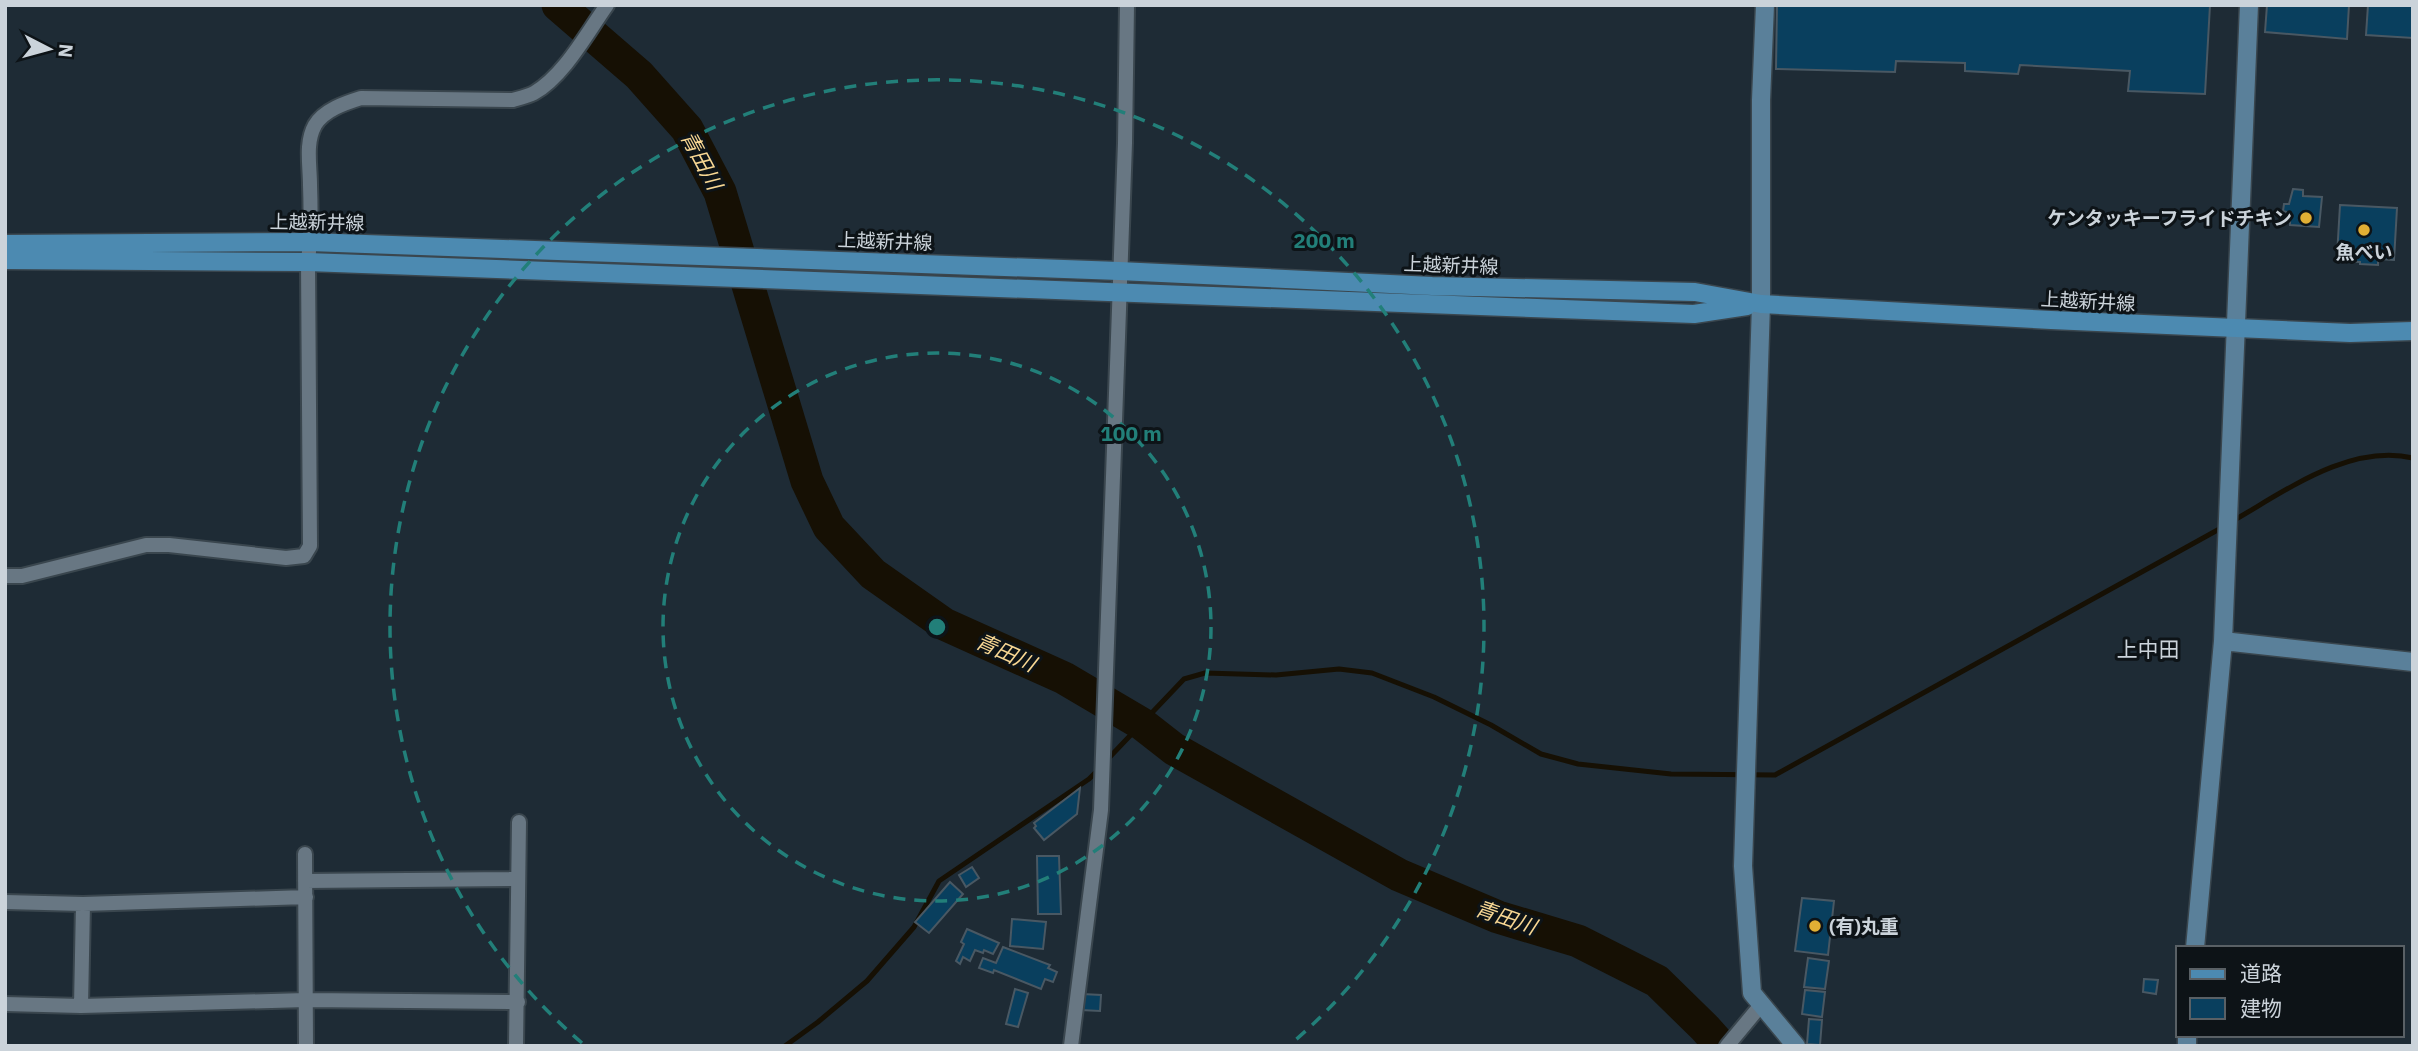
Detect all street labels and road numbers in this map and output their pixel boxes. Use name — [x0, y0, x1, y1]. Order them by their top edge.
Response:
street label: 上越新井線 — [269, 209, 365, 235]
street label: 上越新井線 — [837, 227, 933, 255]
street label: 上越新井線 — [1403, 251, 1499, 279]
street label: 上越新井線 — [2040, 287, 2136, 315]

